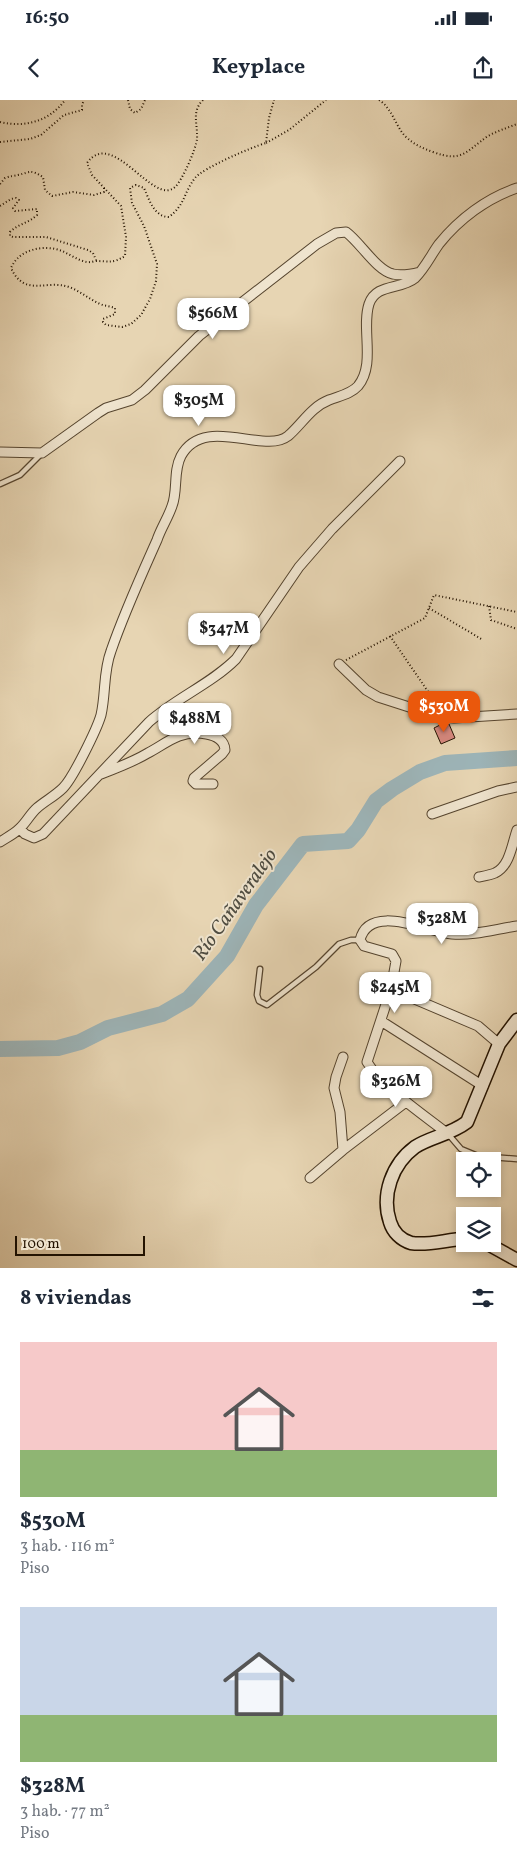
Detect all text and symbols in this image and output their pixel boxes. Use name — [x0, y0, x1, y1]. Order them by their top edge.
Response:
text: 16:50 — [25, 5, 69, 31]
text: Keyplace — [212, 52, 305, 83]
icon: back — [20, 54, 48, 82]
icon: share — [469, 54, 497, 82]
pin: $566M — [178, 298, 248, 340]
text: $566M — [188, 303, 238, 325]
pin: $305M — [164, 384, 234, 427]
text: $305M — [174, 390, 224, 412]
pin: $347M — [189, 612, 259, 655]
text: $347M — [199, 618, 249, 640]
pin: $530M — [409, 690, 479, 733]
text: $530M — [419, 696, 469, 718]
pin: $488M — [160, 702, 230, 745]
text: $488M — [169, 708, 221, 730]
water label: Río Cañaveralejo — [187, 843, 285, 967]
pin: $328M — [407, 902, 477, 945]
text: $328M — [417, 908, 467, 930]
pin: $245M — [360, 972, 430, 1014]
text: $245M — [370, 977, 420, 999]
pin: $326M — [361, 1066, 431, 1108]
text: $326M — [371, 1071, 421, 1093]
map controls — [456, 1152, 501, 1252]
button: locate — [456, 1152, 501, 1197]
button: layers — [456, 1207, 501, 1252]
scale bar — [15, 1233, 145, 1256]
text: 100 m — [22, 1235, 60, 1254]
text: 8 viviendas — [20, 1284, 131, 1313]
icon: filters — [469, 1284, 497, 1312]
icon: home — [214, 1374, 304, 1464]
text: $530M — [20, 1507, 85, 1536]
text: 3 hab. · 116 m² — [20, 1536, 115, 1558]
text: Piso — [20, 1558, 49, 1580]
icon: home — [214, 1639, 304, 1729]
text: $328M — [20, 1772, 85, 1801]
text: 3 hab. · 77 m² — [20, 1801, 110, 1823]
text: Piso — [20, 1823, 49, 1845]

